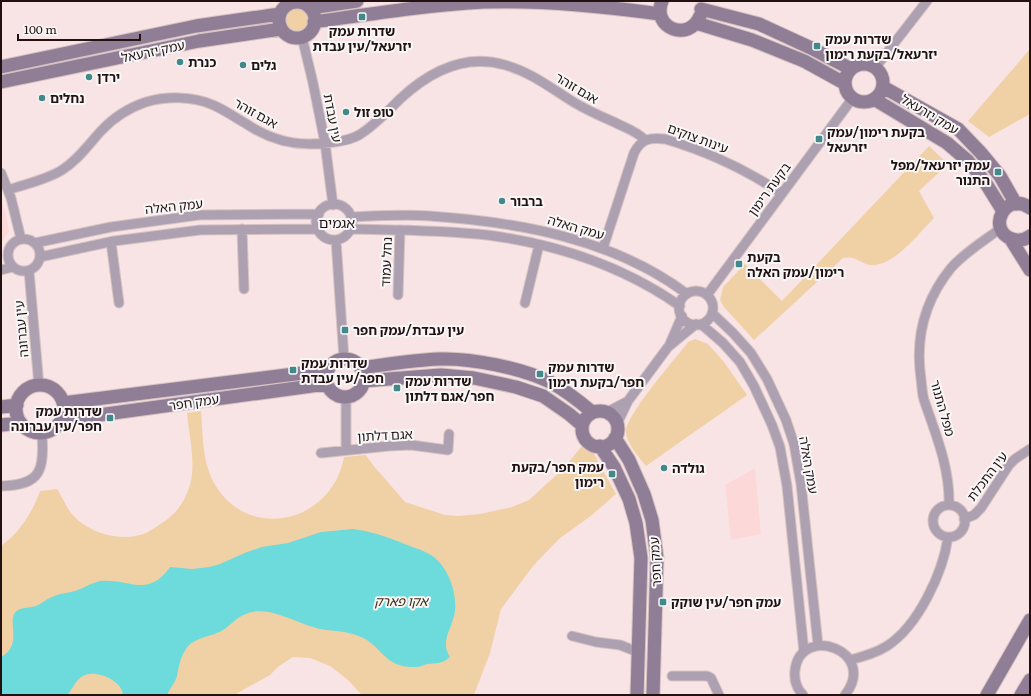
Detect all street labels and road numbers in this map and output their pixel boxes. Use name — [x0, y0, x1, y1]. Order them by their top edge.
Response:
street label: עמק יזרעאל — [119, 34, 187, 67]
street label: אגם זוהר — [552, 67, 603, 108]
street label: עמק יזרעאל — [898, 89, 963, 138]
street label: עין עבדת — [319, 92, 348, 144]
street label: אגם זוהר — [231, 93, 282, 132]
street label: עינות צוקים — [665, 118, 732, 157]
street label: בקעת רימון — [743, 158, 795, 219]
street label: עמק האלה — [144, 193, 204, 218]
street label: עמק האלה — [546, 209, 607, 244]
street label: נחל עמוד — [375, 237, 396, 287]
street label: עין עברונה — [9, 300, 32, 358]
street label: מפל התנור — [926, 377, 961, 439]
street label: עמק חפר — [168, 389, 220, 414]
street label: אגם דלתון — [357, 424, 413, 445]
street label: עמק האלה — [795, 435, 824, 496]
street label: עין התכלת — [962, 447, 1012, 504]
street label: עמק חפר — [644, 536, 665, 588]

